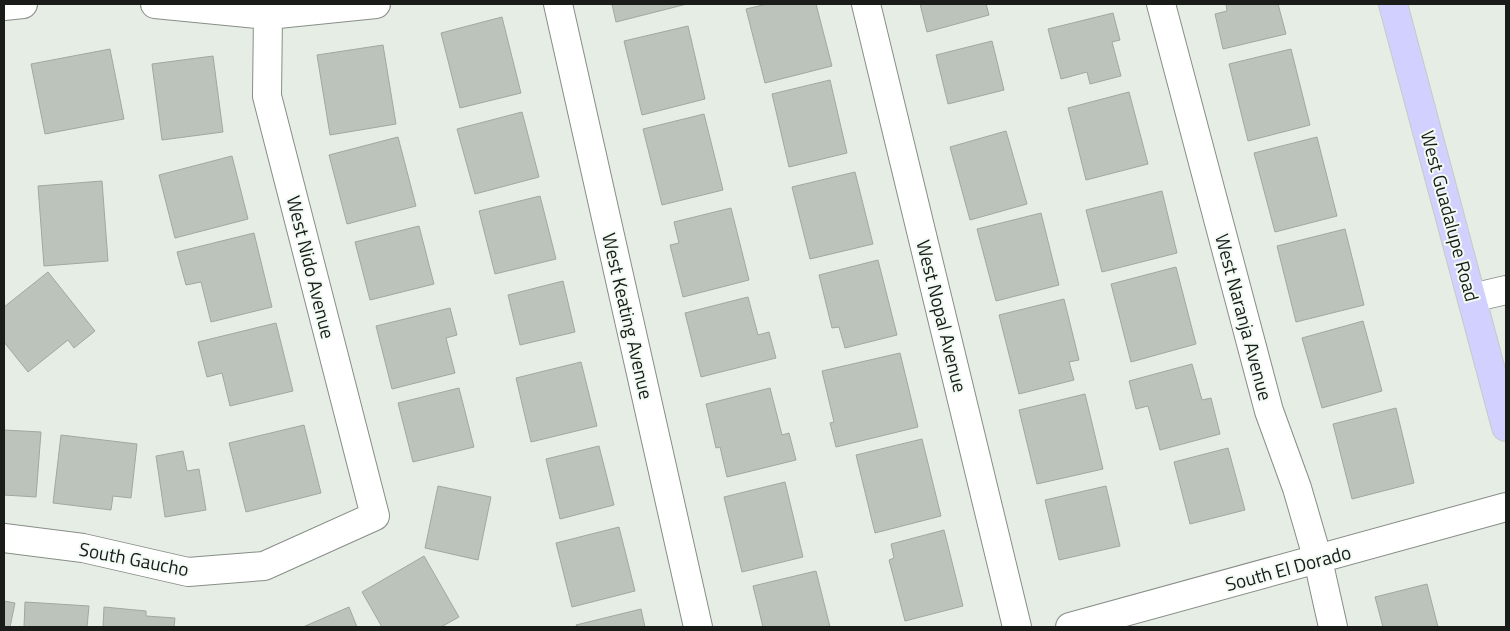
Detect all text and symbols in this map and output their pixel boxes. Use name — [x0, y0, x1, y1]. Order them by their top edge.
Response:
street label: West Guadalupe Road — [1414, 127, 1487, 305]
street label: West Nido Avenue — [280, 192, 343, 341]
street label: West Keating Avenue — [595, 230, 662, 402]
street label: West Naranja Avenue — [1208, 230, 1281, 404]
street label: West Nopal Avenue — [910, 237, 975, 395]
street label: South Gaucho — [77, 534, 191, 583]
street label: South El Dorado — [1222, 537, 1354, 598]

